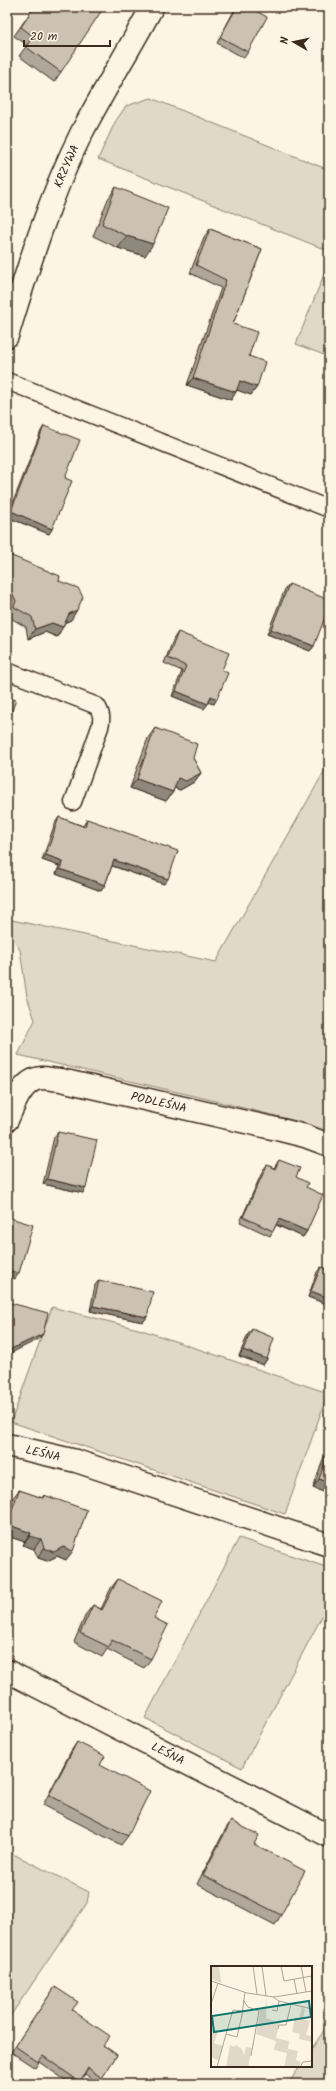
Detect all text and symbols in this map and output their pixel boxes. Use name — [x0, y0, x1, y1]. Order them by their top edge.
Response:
scale bar — [24, 22, 110, 48]
north arrow — [274, 22, 314, 62]
text: 20 m — [30, 27, 58, 46]
text: N — [276, 36, 295, 45]
street label: KRZYWA — [49, 141, 84, 190]
street label: PODLEŚNA — [129, 1087, 189, 1118]
street label: LEŚNA — [24, 1440, 62, 1467]
street label: LEŚNA — [148, 1737, 188, 1770]
inset map — [211, 1966, 312, 2067]

